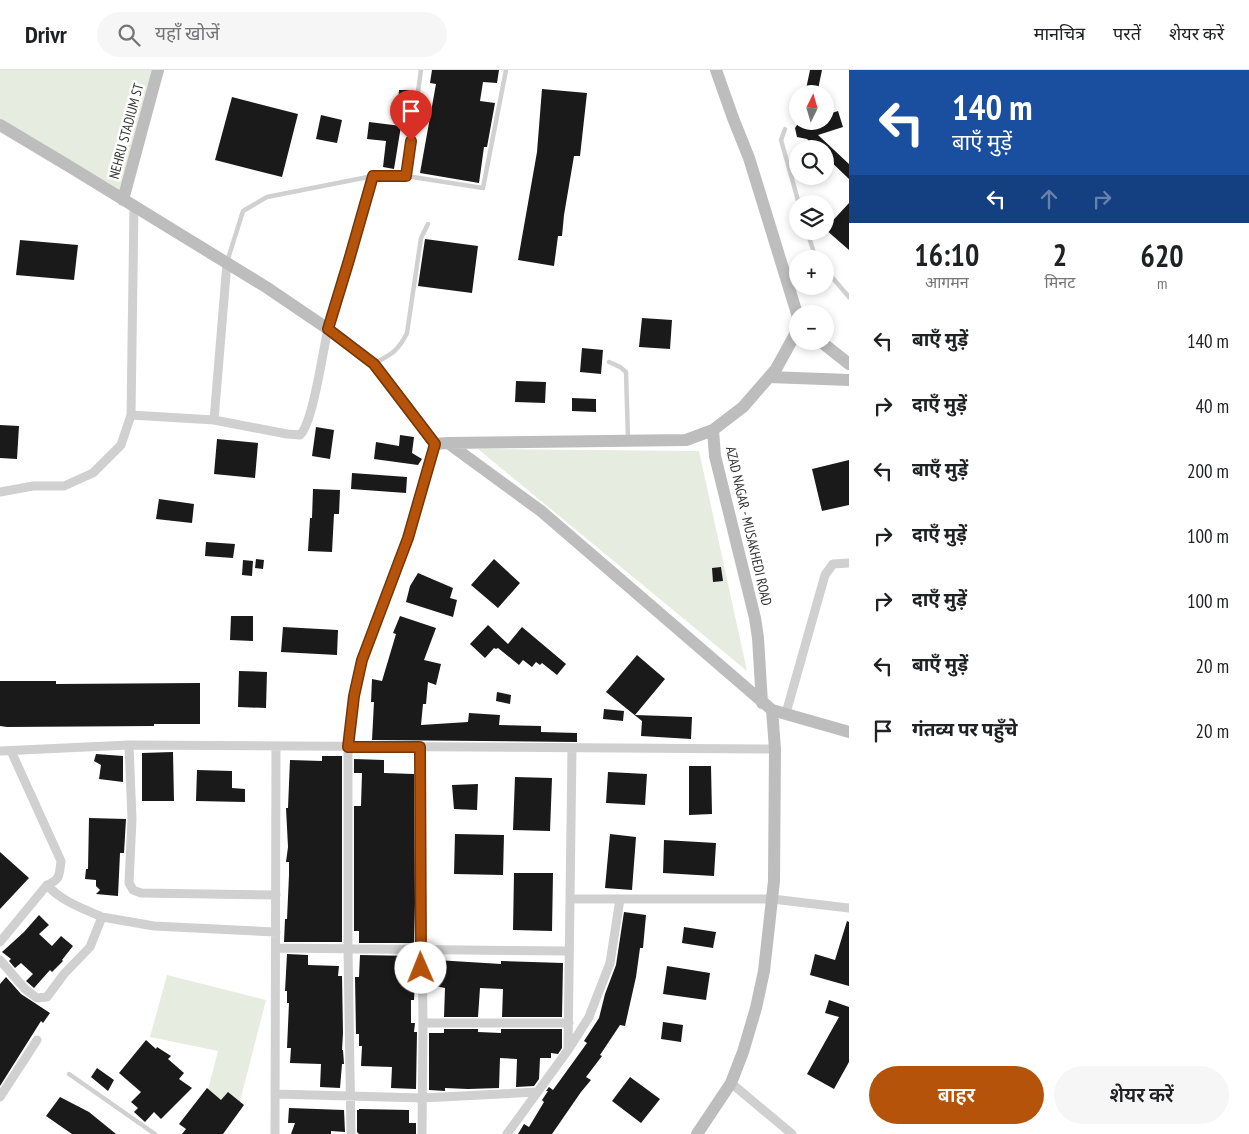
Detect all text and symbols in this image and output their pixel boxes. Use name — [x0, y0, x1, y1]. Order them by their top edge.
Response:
search box — [97, 12, 447, 57]
text: Drivr — [25, 19, 67, 50]
icon: search — [115, 21, 143, 49]
text: यहाँ खोजें — [155, 21, 220, 45]
text: मानचित्र — [1034, 22, 1085, 45]
text: परतें — [1113, 22, 1141, 45]
text: शेयर करें — [1169, 22, 1224, 45]
street label: NEHRU STADIUM ST — [105, 81, 148, 181]
text: 140 m — [952, 84, 1033, 130]
north arrow — [789, 85, 834, 130]
map controls — [789, 85, 834, 350]
pin — [390, 90, 432, 141]
icon: left — [869, 90, 934, 155]
icon: arrive — [397, 97, 425, 125]
text: बाएँ मुड़ें — [952, 128, 1012, 156]
button: search — [789, 140, 834, 185]
icon: left — [982, 185, 1010, 213]
icon: ahead — [1035, 185, 1063, 213]
icon: right — [1088, 185, 1116, 213]
button: layers — [789, 195, 834, 240]
text: 16:10 — [914, 235, 979, 274]
text: 2 — [1053, 235, 1067, 274]
text: 620 — [1141, 236, 1184, 275]
button: + — [789, 250, 834, 295]
text: आगमन — [925, 272, 969, 292]
text: मिनट — [1045, 272, 1075, 292]
text: m — [1157, 273, 1167, 293]
button: − — [789, 305, 834, 350]
icon: left — [869, 327, 897, 355]
text: बाएँ मुड़ें — [912, 327, 968, 351]
text: 140 m — [1187, 329, 1229, 353]
icon: right — [869, 392, 897, 420]
text: दाएँ मुड़ें — [912, 392, 967, 416]
text: 40 m — [1196, 394, 1229, 418]
street label: AZAD NAGAR - MUSAKHEDI ROAD — [722, 445, 776, 607]
icon: left — [869, 457, 897, 485]
text: बाएँ मुड़ें — [912, 457, 968, 481]
text: 200 m — [1187, 459, 1229, 483]
icon: right — [869, 522, 897, 550]
text: दाएँ मुड़ें — [912, 522, 967, 546]
text: 100 m — [1187, 524, 1229, 548]
icon: right — [869, 587, 897, 615]
text: दाएँ मुड़ें — [912, 587, 967, 611]
text: 100 m — [1187, 589, 1229, 613]
icon: left — [869, 652, 897, 680]
text: बाएँ मुड़ें — [912, 652, 968, 676]
text: 20 m — [1196, 654, 1229, 678]
icon: arrive — [869, 717, 897, 745]
text: गंतव्य पर पहुँचे — [912, 717, 1017, 741]
text: 20 m — [1196, 719, 1229, 743]
position arrow — [394, 941, 446, 993]
button: बाहर — [869, 1066, 1044, 1124]
button: शेयर करें — [1054, 1066, 1229, 1124]

